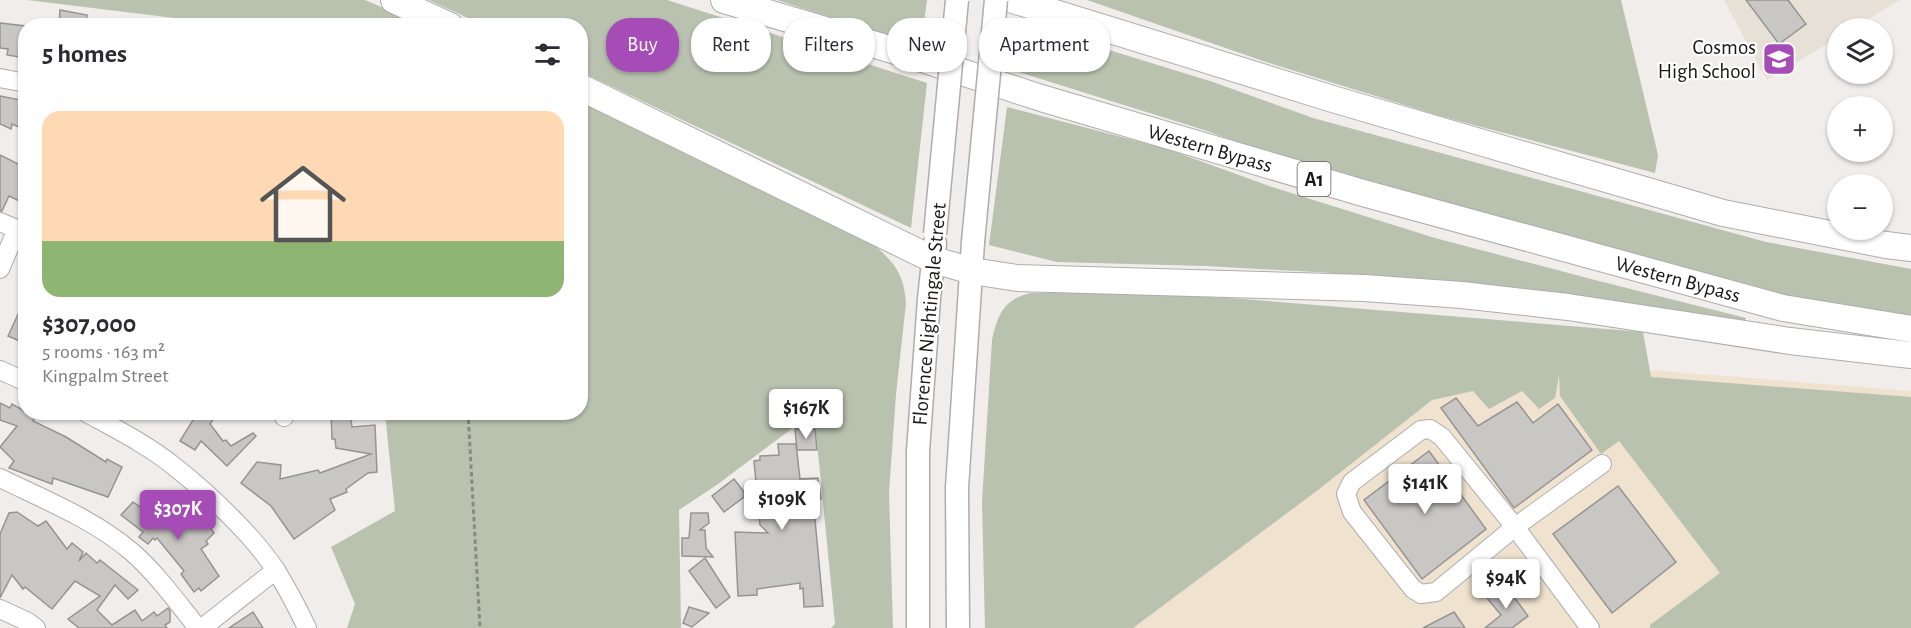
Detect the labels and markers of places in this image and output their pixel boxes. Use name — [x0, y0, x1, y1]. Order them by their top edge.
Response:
place label: Cosmos High School — [1658, 37, 1756, 82]
school or university icon: Cosmos High School — [1761, 41, 1797, 77]
pin: $167K — [764, 389, 848, 440]
pin: $141K — [1383, 464, 1467, 515]
pin: $109K — [740, 480, 824, 531]
pin: $307K — [136, 490, 220, 541]
pin: $94K — [1470, 559, 1542, 610]

